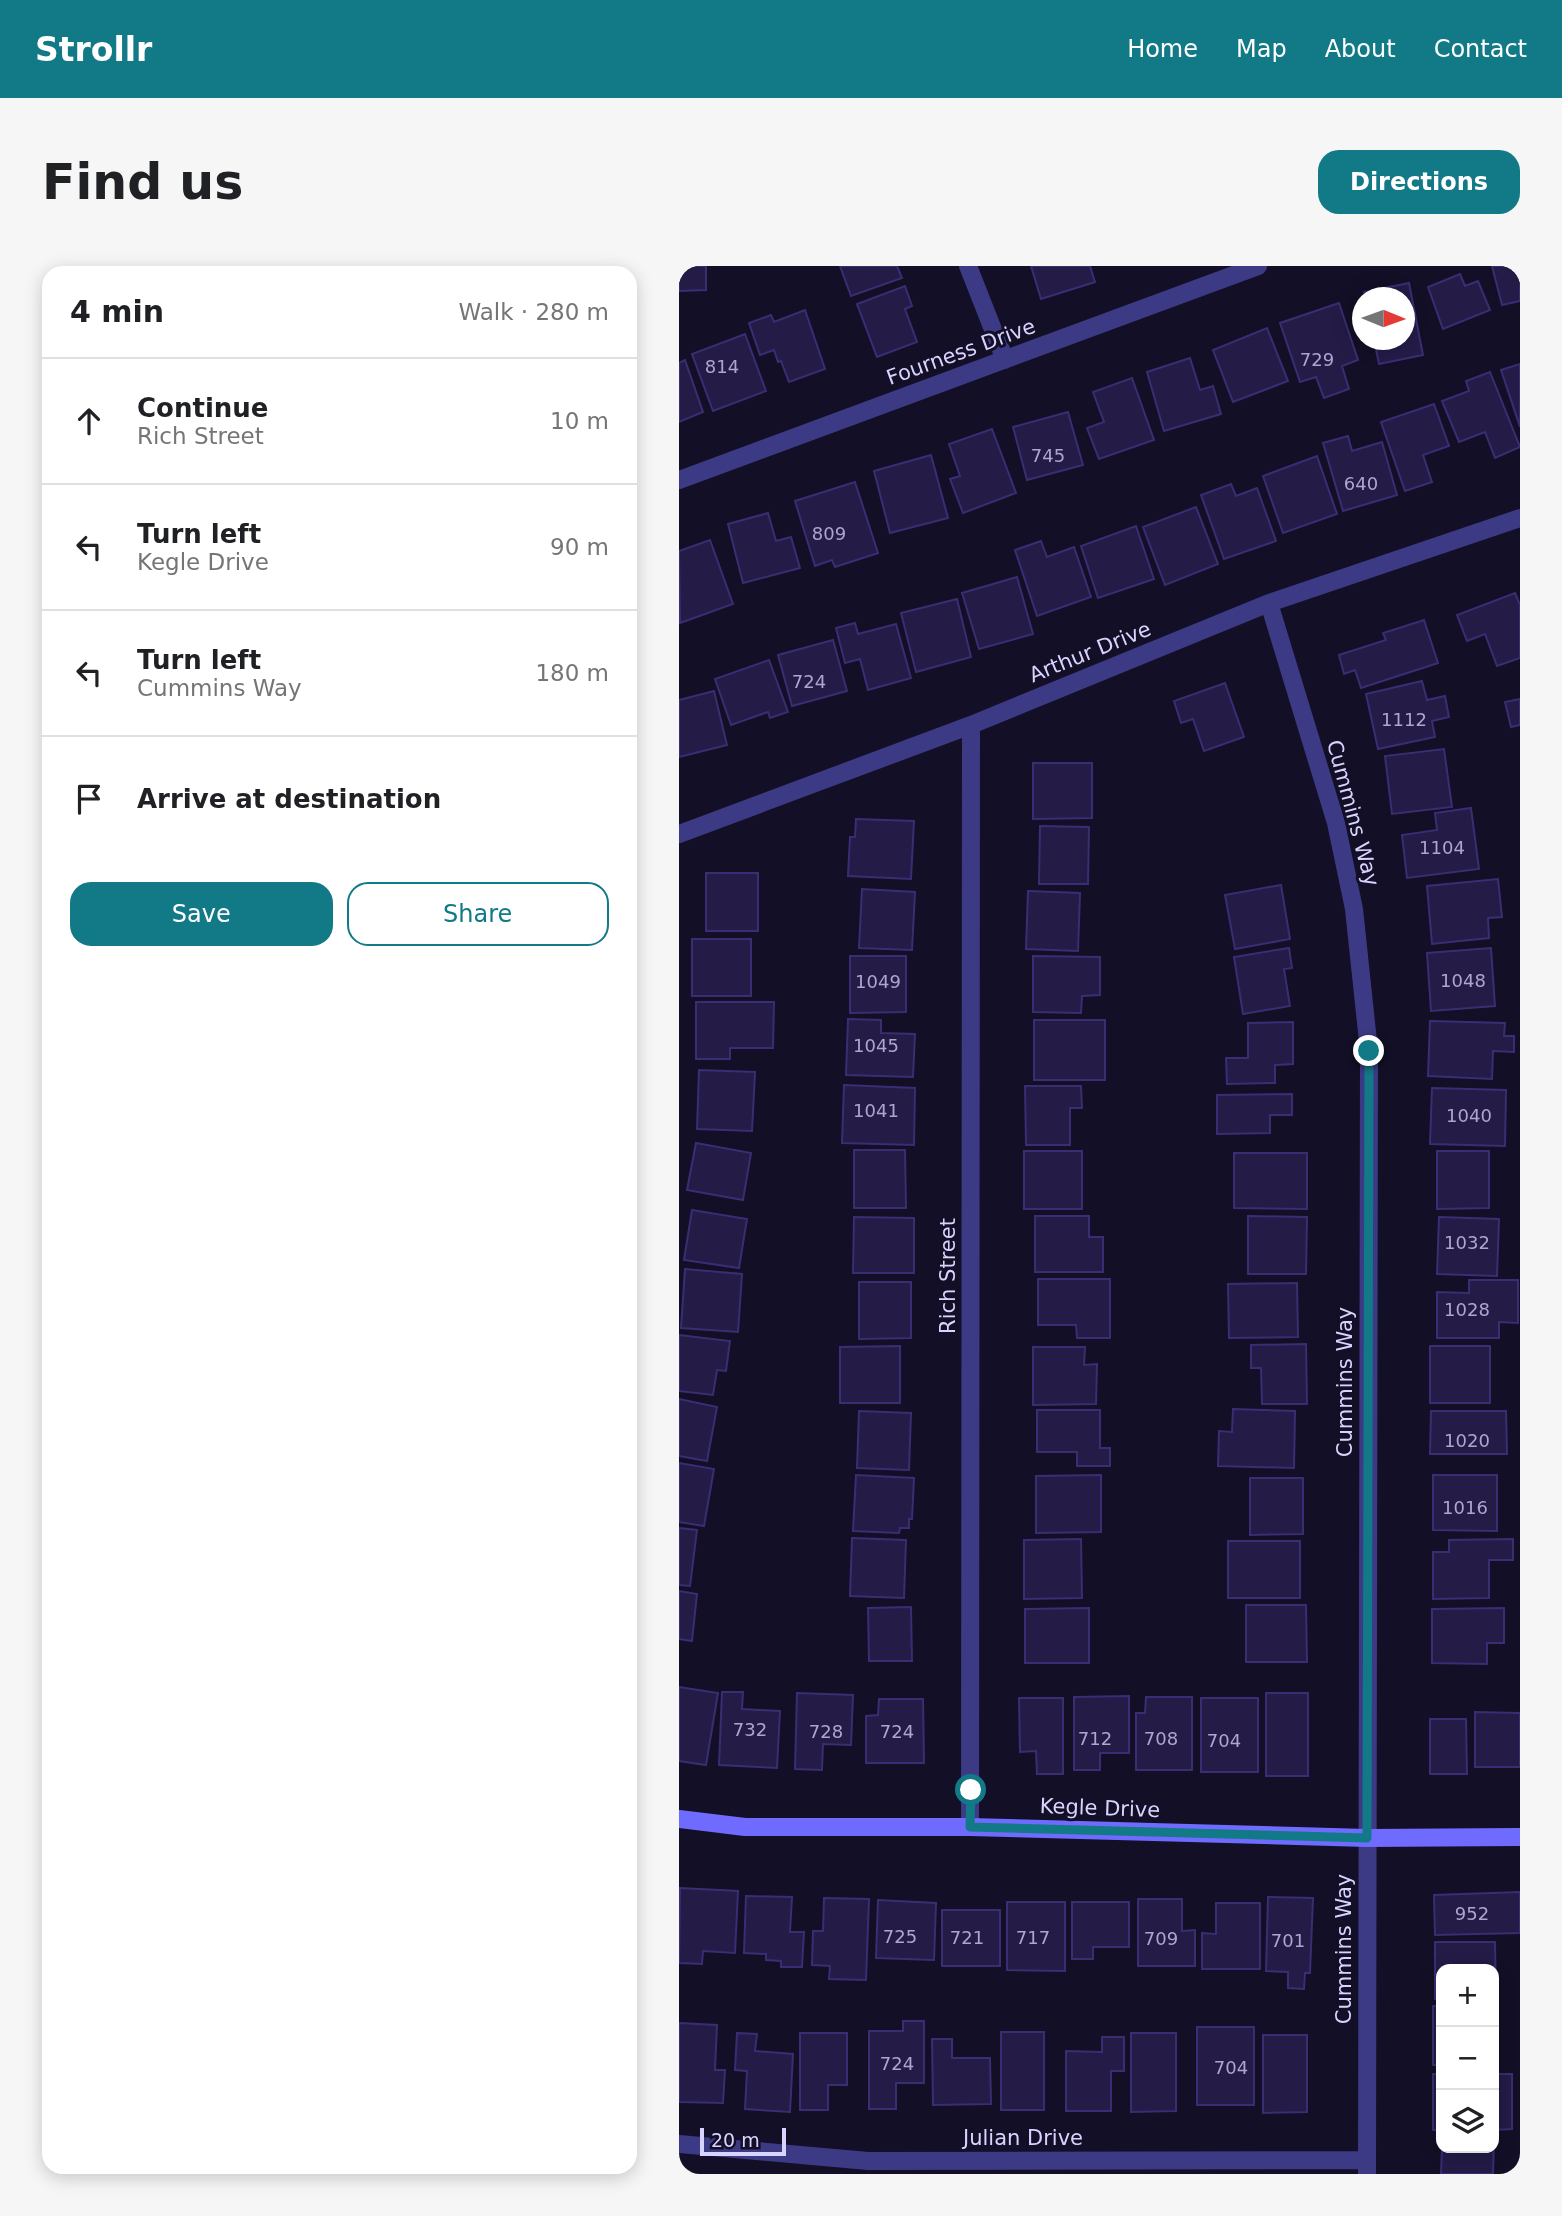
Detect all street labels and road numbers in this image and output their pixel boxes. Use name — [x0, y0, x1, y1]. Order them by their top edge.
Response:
street label: Fourness Drive — [883, 314, 1039, 390]
street label: Arthur Drive — [1026, 617, 1154, 687]
street label: Cummins Way — [1322, 737, 1384, 889]
street label: Rich Street — [936, 1218, 960, 1334]
street label: Cummins Way — [1333, 1307, 1357, 1457]
street label: Kegle Drive — [1039, 1794, 1161, 1822]
street label: Cummins Way — [1332, 1874, 1356, 2024]
street label: Julian Drive — [961, 2126, 1083, 2150]

